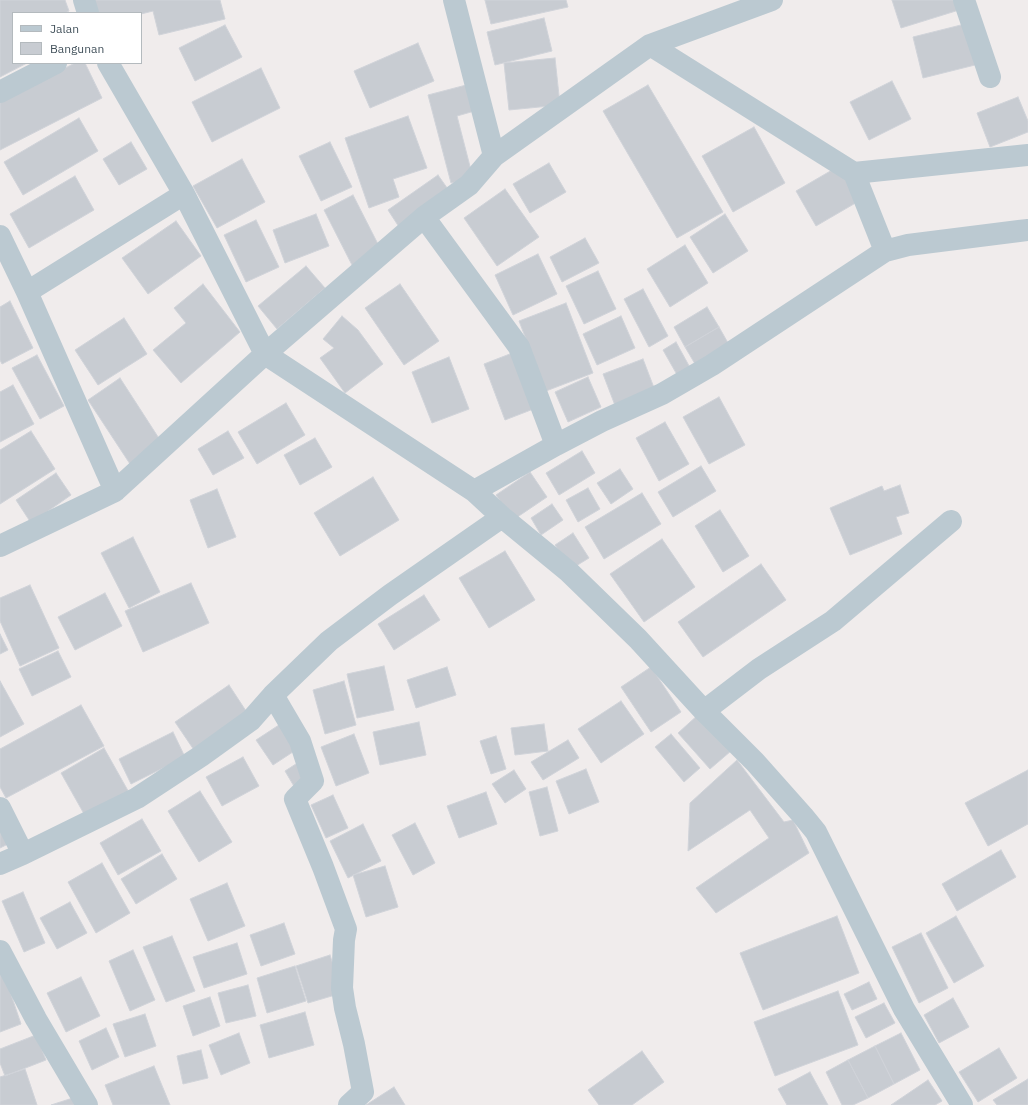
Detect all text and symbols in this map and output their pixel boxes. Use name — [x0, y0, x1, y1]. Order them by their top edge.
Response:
legend — [12, 12, 142, 64]
text: Jalan — [50, 21, 79, 36]
text: Bangunan — [50, 41, 104, 56]

